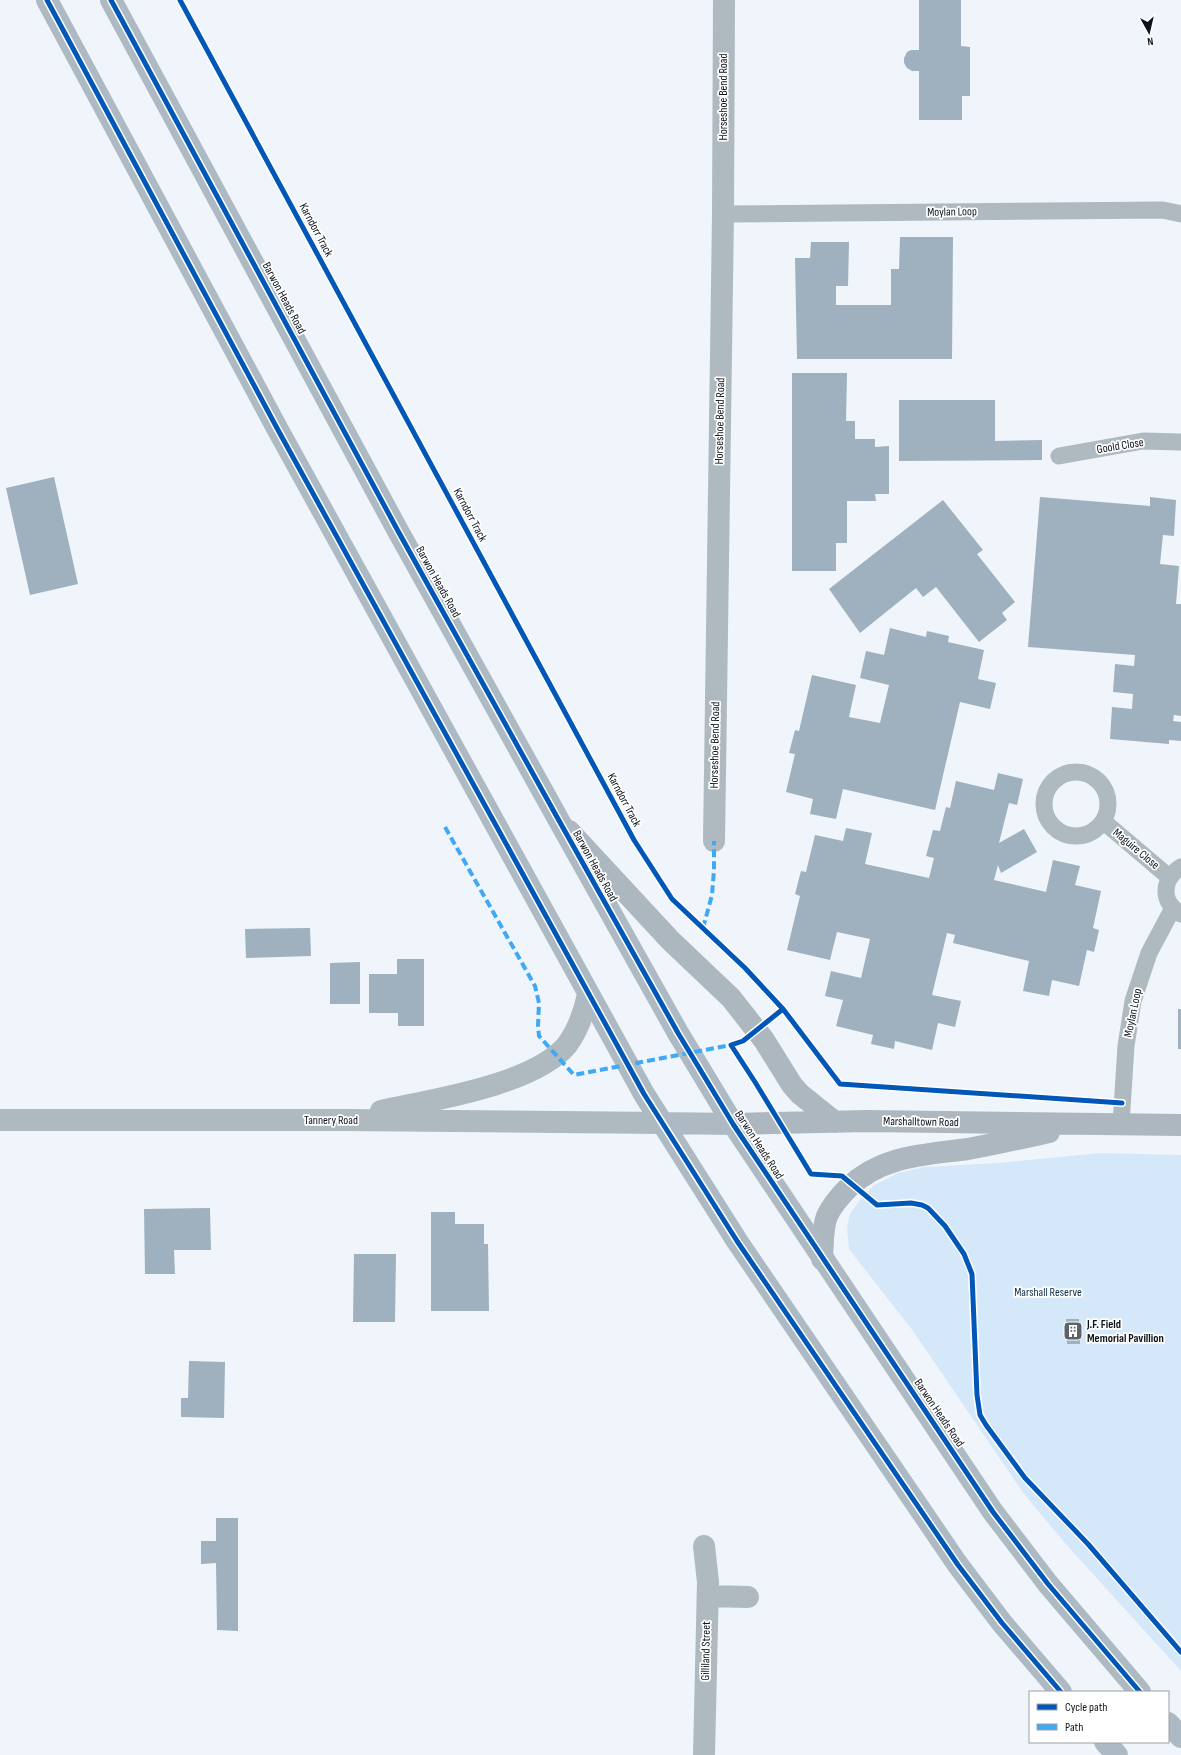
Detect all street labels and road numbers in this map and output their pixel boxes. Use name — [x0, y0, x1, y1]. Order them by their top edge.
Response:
street label: Horseshoe Bend Road — [716, 54, 731, 140]
street label: Karndorr Track — [296, 201, 337, 260]
street label: Moylan Loop — [927, 204, 977, 220]
street label: Barwon Heads Road — [259, 260, 309, 336]
street label: Horseshoe Bend Road — [712, 377, 728, 465]
street label: Goold Close — [1095, 435, 1145, 457]
street label: Karndorr Track — [450, 486, 491, 545]
street label: Barwon Heads Road — [412, 544, 464, 620]
street label: Horseshoe Bend Road — [707, 701, 723, 789]
street label: Karndorr Track — [604, 771, 645, 830]
street label: Maguire Close — [1110, 825, 1162, 873]
street label: Barwon Heads Road — [569, 828, 621, 904]
street label: Moylan Loop — [1120, 987, 1146, 1039]
street label: Barwon Heads Road — [731, 1108, 787, 1182]
street label: Tannery Road — [304, 1113, 358, 1128]
street label: Marshalltown Road — [883, 1114, 959, 1130]
street label: Barwon Heads Road — [911, 1376, 967, 1450]
street label: Gilliland Street — [698, 1621, 714, 1681]

